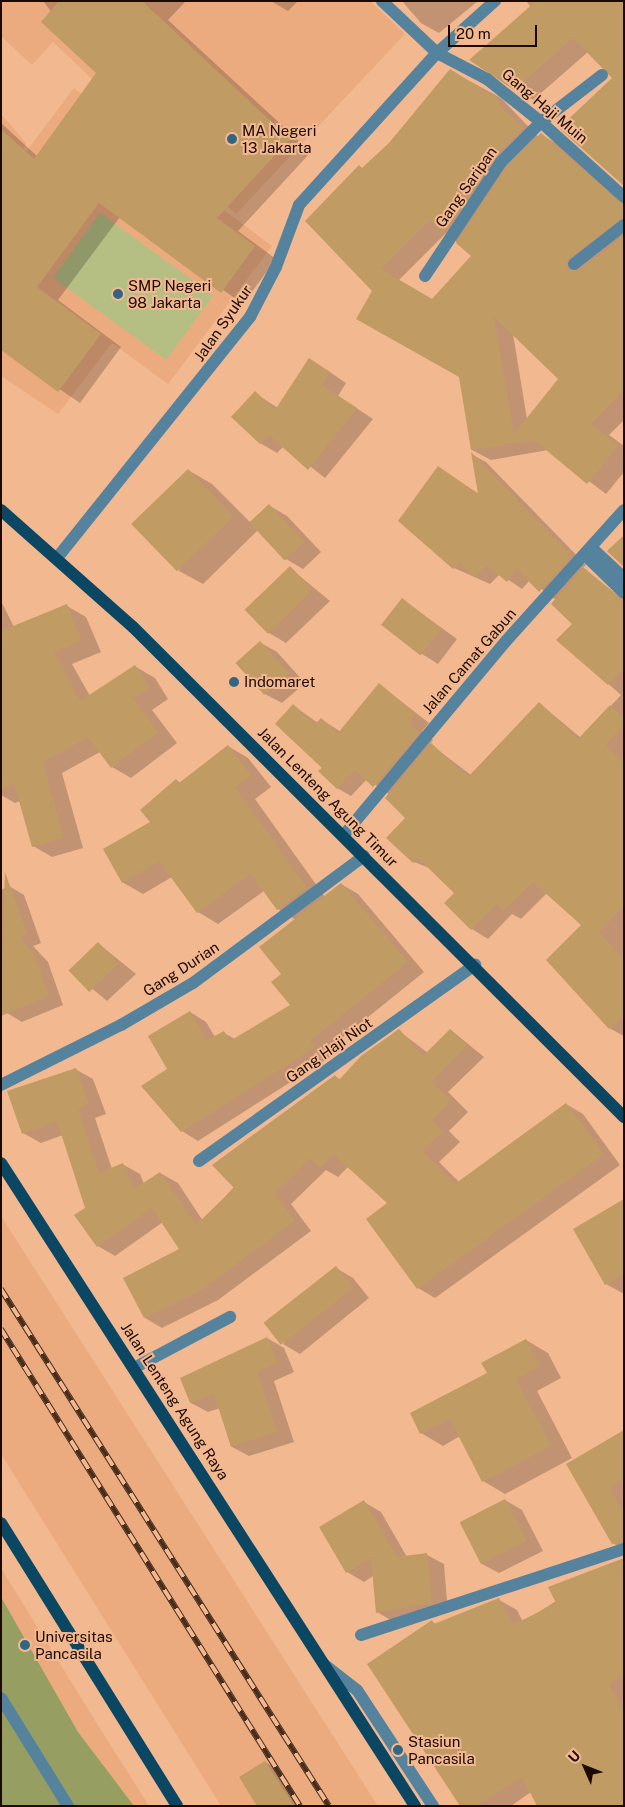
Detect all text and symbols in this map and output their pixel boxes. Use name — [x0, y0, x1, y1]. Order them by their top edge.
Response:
scale bar — [450, 15, 539, 47]
text: 20 m — [456, 25, 491, 42]
street label: Gang Haji Muin — [498, 65, 592, 147]
place label: MA Negeri 13 Jakarta — [242, 121, 316, 156]
marker: MA Negeri 13 Jakarta — [226, 133, 238, 145]
street label: Gang Saripan — [431, 143, 501, 231]
place label: SMP Negeri 98 Jakarta — [128, 276, 211, 311]
street label: Jalan Syukur — [190, 281, 256, 365]
marker: SMP Negeri 98 Jakarta — [112, 288, 124, 300]
street label: Jalan Camat Gabun — [418, 605, 520, 717]
place label: Indomaret — [244, 673, 315, 691]
marker: Indomaret — [228, 676, 240, 688]
street label: Jalan Lenteng Agung Timur — [254, 723, 402, 871]
street label: Gang Durian — [140, 938, 222, 1000]
street label: Gang Haji Niot — [282, 1014, 376, 1086]
street label: Jalan Lenteng Agung Raya — [117, 1319, 233, 1483]
place label: Universitas Pancasila — [35, 1627, 113, 1662]
marker: Universitas Pancasila — [19, 1639, 31, 1651]
place label: Stasiun Pancasila — [408, 1732, 475, 1767]
north arrow — [560, 1742, 610, 1792]
marker: Stasiun Pancasila — [392, 1744, 404, 1756]
text: U — [565, 1747, 583, 1766]

